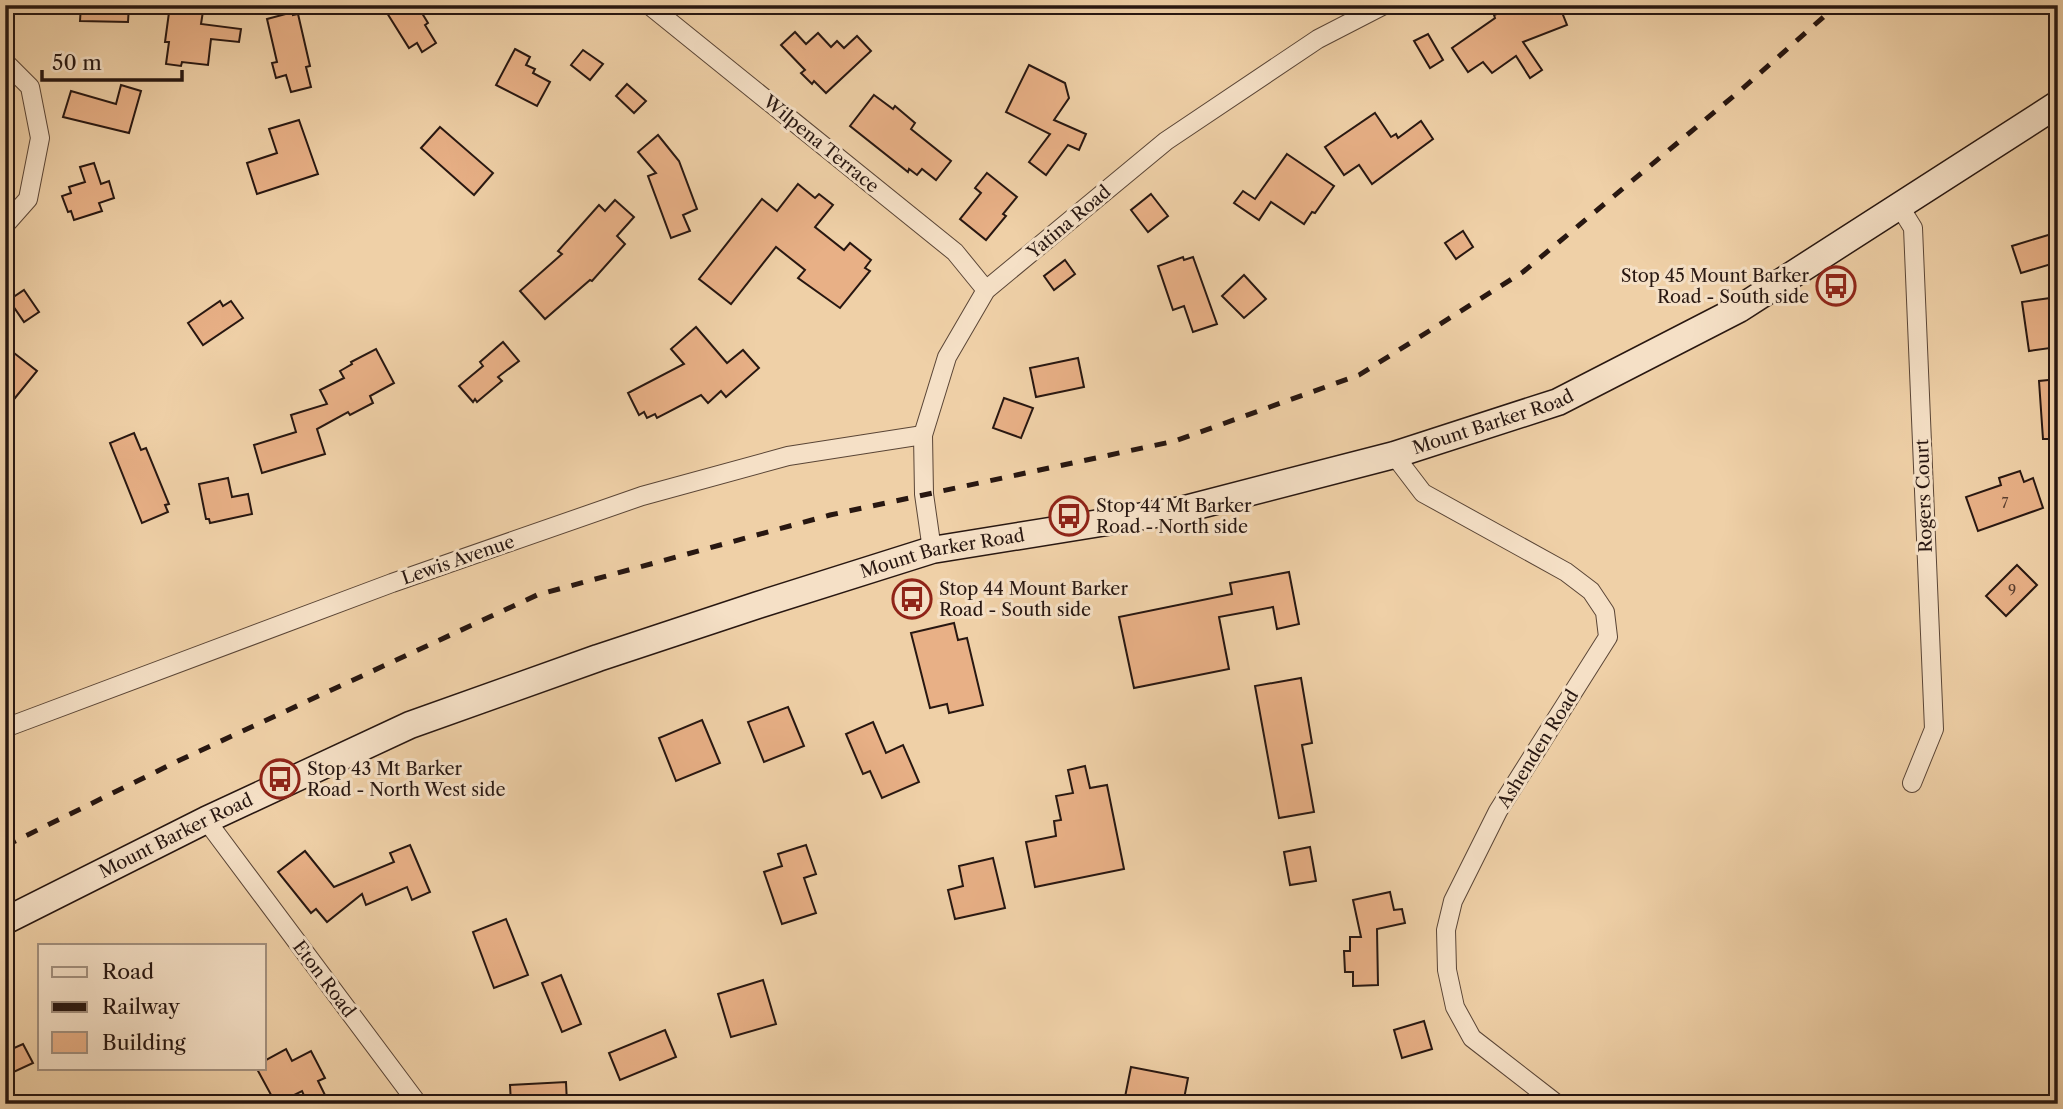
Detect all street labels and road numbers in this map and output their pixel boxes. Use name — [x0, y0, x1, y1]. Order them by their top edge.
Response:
street label: Wilpena Terrace — [758, 90, 883, 197]
street label: Yatina Road — [1022, 181, 1115, 264]
street label: Mount Barker Road — [1410, 385, 1577, 459]
street label: Rogers Court — [1911, 438, 1937, 553]
street label: Mount Barker Road — [857, 524, 1026, 583]
street label: Lewis Avenue — [399, 530, 517, 590]
street label: Ashenden Road — [1492, 686, 1583, 813]
street label: Mount Barker Road — [95, 789, 256, 883]
street label: Eton Road — [288, 936, 360, 1022]

